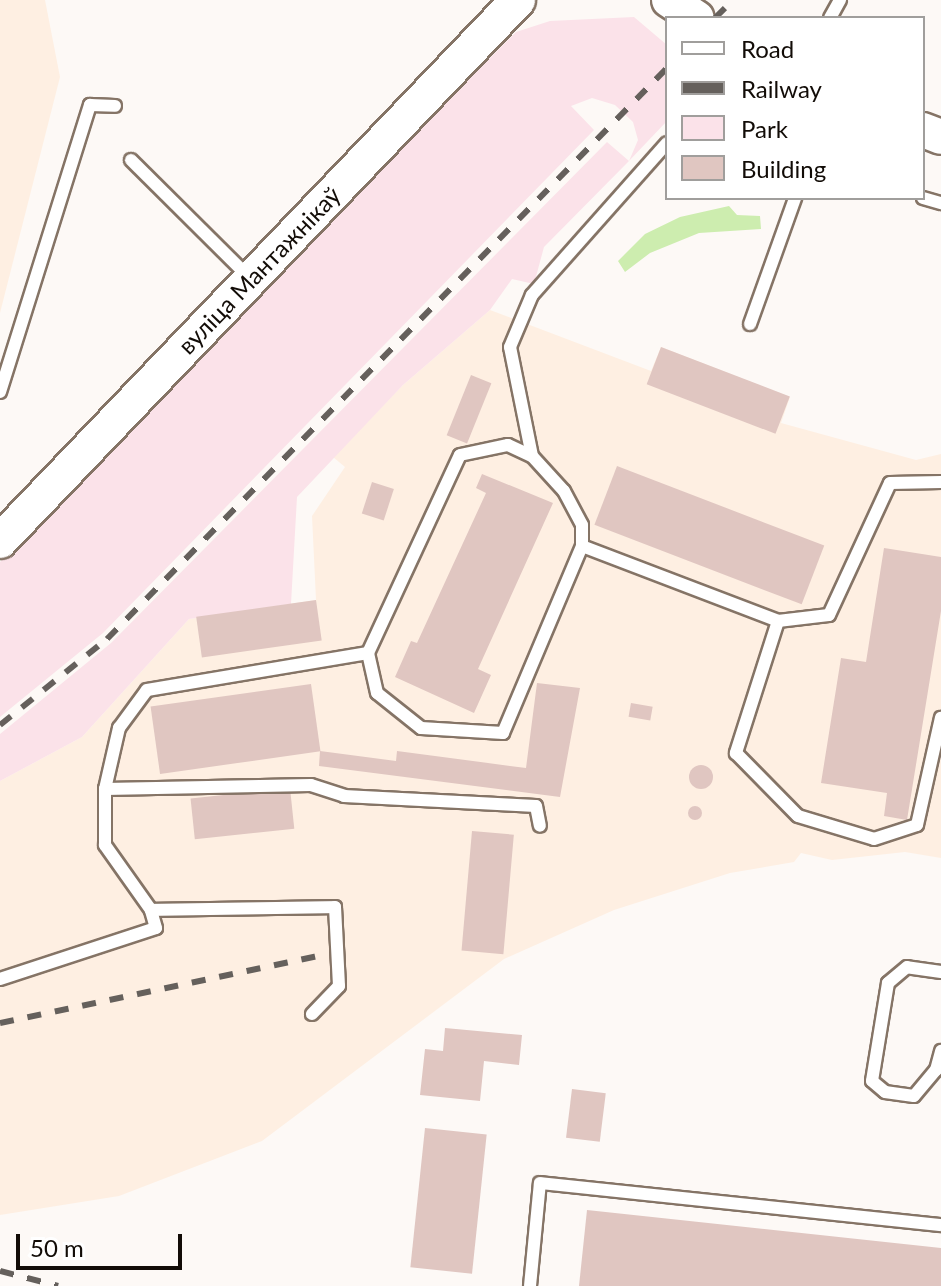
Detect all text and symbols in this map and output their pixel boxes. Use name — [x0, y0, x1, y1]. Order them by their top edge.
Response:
legend — [665, 16, 925, 200]
text: Road — [741, 34, 794, 63]
text: Railway — [741, 74, 822, 103]
text: Park — [741, 114, 788, 143]
text: Building — [741, 154, 826, 183]
street label: вуліца Мантажнікаў — [172, 180, 346, 360]
scale bar — [20, 1218, 186, 1268]
text: 50 m — [30, 1233, 84, 1262]

